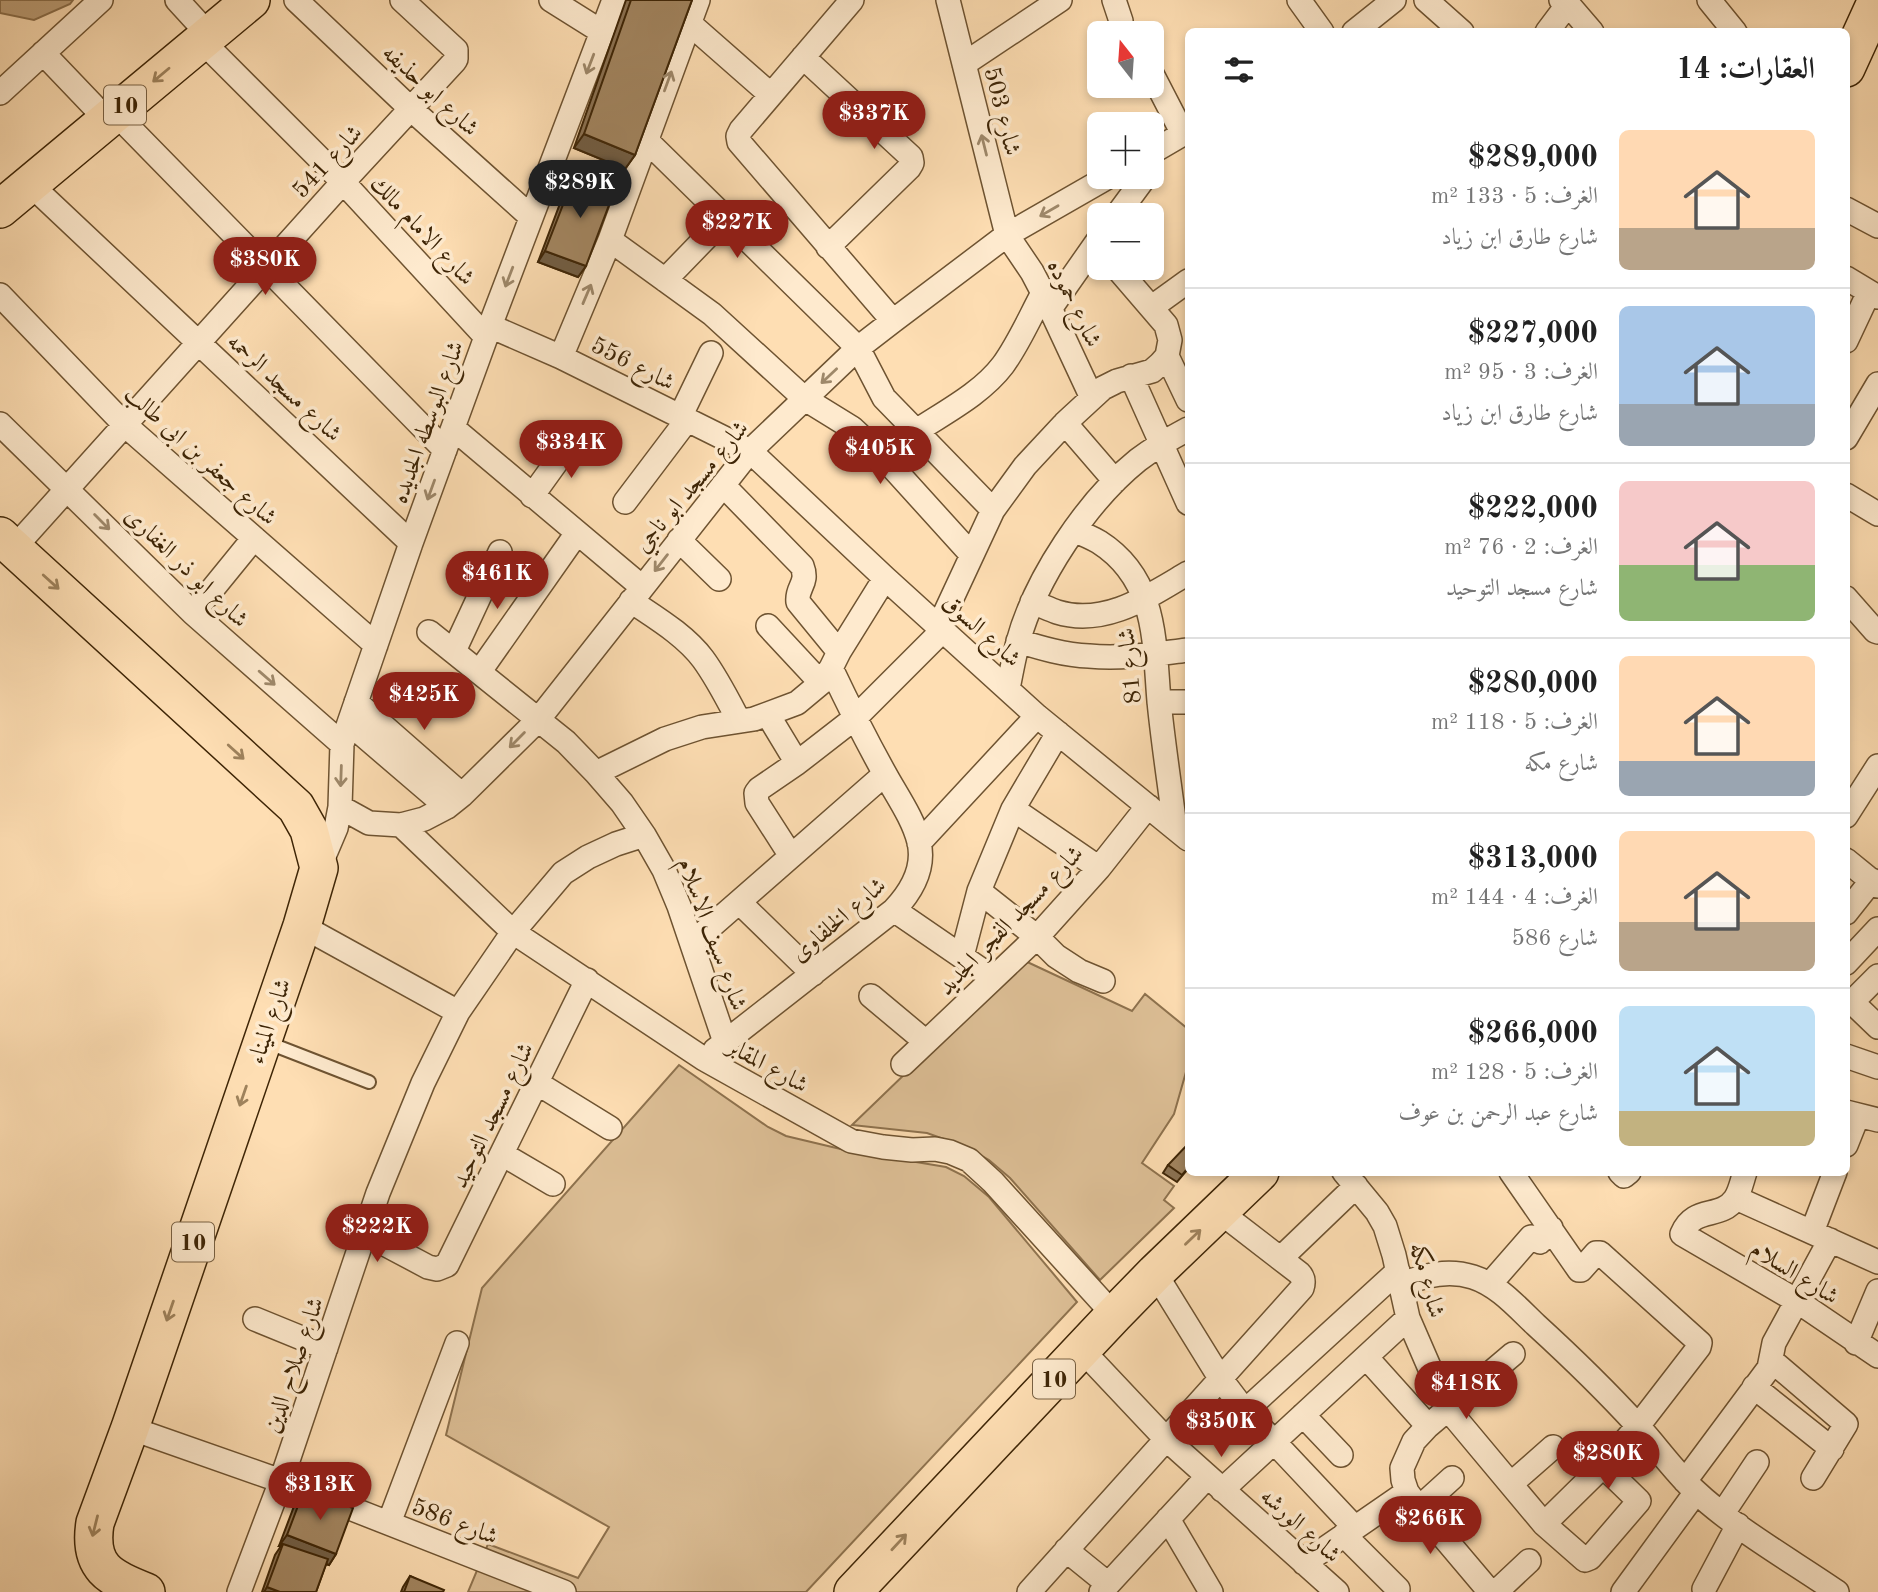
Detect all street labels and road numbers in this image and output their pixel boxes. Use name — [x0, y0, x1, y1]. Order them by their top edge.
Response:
street label: شارع ابو حذيفه — [373, 41, 482, 146]
street label: شارع 503 — [973, 65, 1024, 160]
road number: 10 — [104, 86, 146, 124]
street label: شارع 541 — [289, 121, 372, 208]
street label: شارع الامام مالك — [360, 172, 478, 296]
street label: شارع حموده — [1036, 256, 1105, 354]
street label: شارع مسجد الرحمه — [218, 329, 346, 451]
street label: شارع 556 — [584, 334, 678, 401]
street label: شارع البوسطه الجديده — [388, 338, 475, 509]
street label: شارع جعفر بن ابى طالب — [115, 382, 280, 535]
street label: شارع مسجد ابو ناجي — [631, 417, 759, 561]
street label: شارع ابو ذر الغفارى — [115, 504, 252, 637]
street label: شارع السوق — [933, 590, 1024, 677]
street label: شارع 81 — [1115, 626, 1153, 705]
street label: شارع مسجد الفجر الجديد — [934, 842, 1093, 1005]
street label: شارع سيف الاسلام — [666, 855, 750, 1017]
street label: شارع الخلفاوى — [787, 874, 895, 972]
street label: شارع الميناء — [245, 976, 302, 1069]
street label: شارع المقابر — [717, 1033, 811, 1104]
street label: شارع مسجد التوحيد — [448, 1039, 545, 1195]
road number: 10 — [172, 1222, 214, 1261]
street label: شارع السلام — [1742, 1237, 1842, 1316]
street label: شارع مكه — [1399, 1240, 1450, 1322]
street label: شارع صلاح الدين — [260, 1295, 336, 1439]
road number: 10 — [1033, 1360, 1075, 1398]
street label: شارع الورشه — [1251, 1485, 1344, 1573]
street label: شارع 586 — [406, 1496, 501, 1556]

